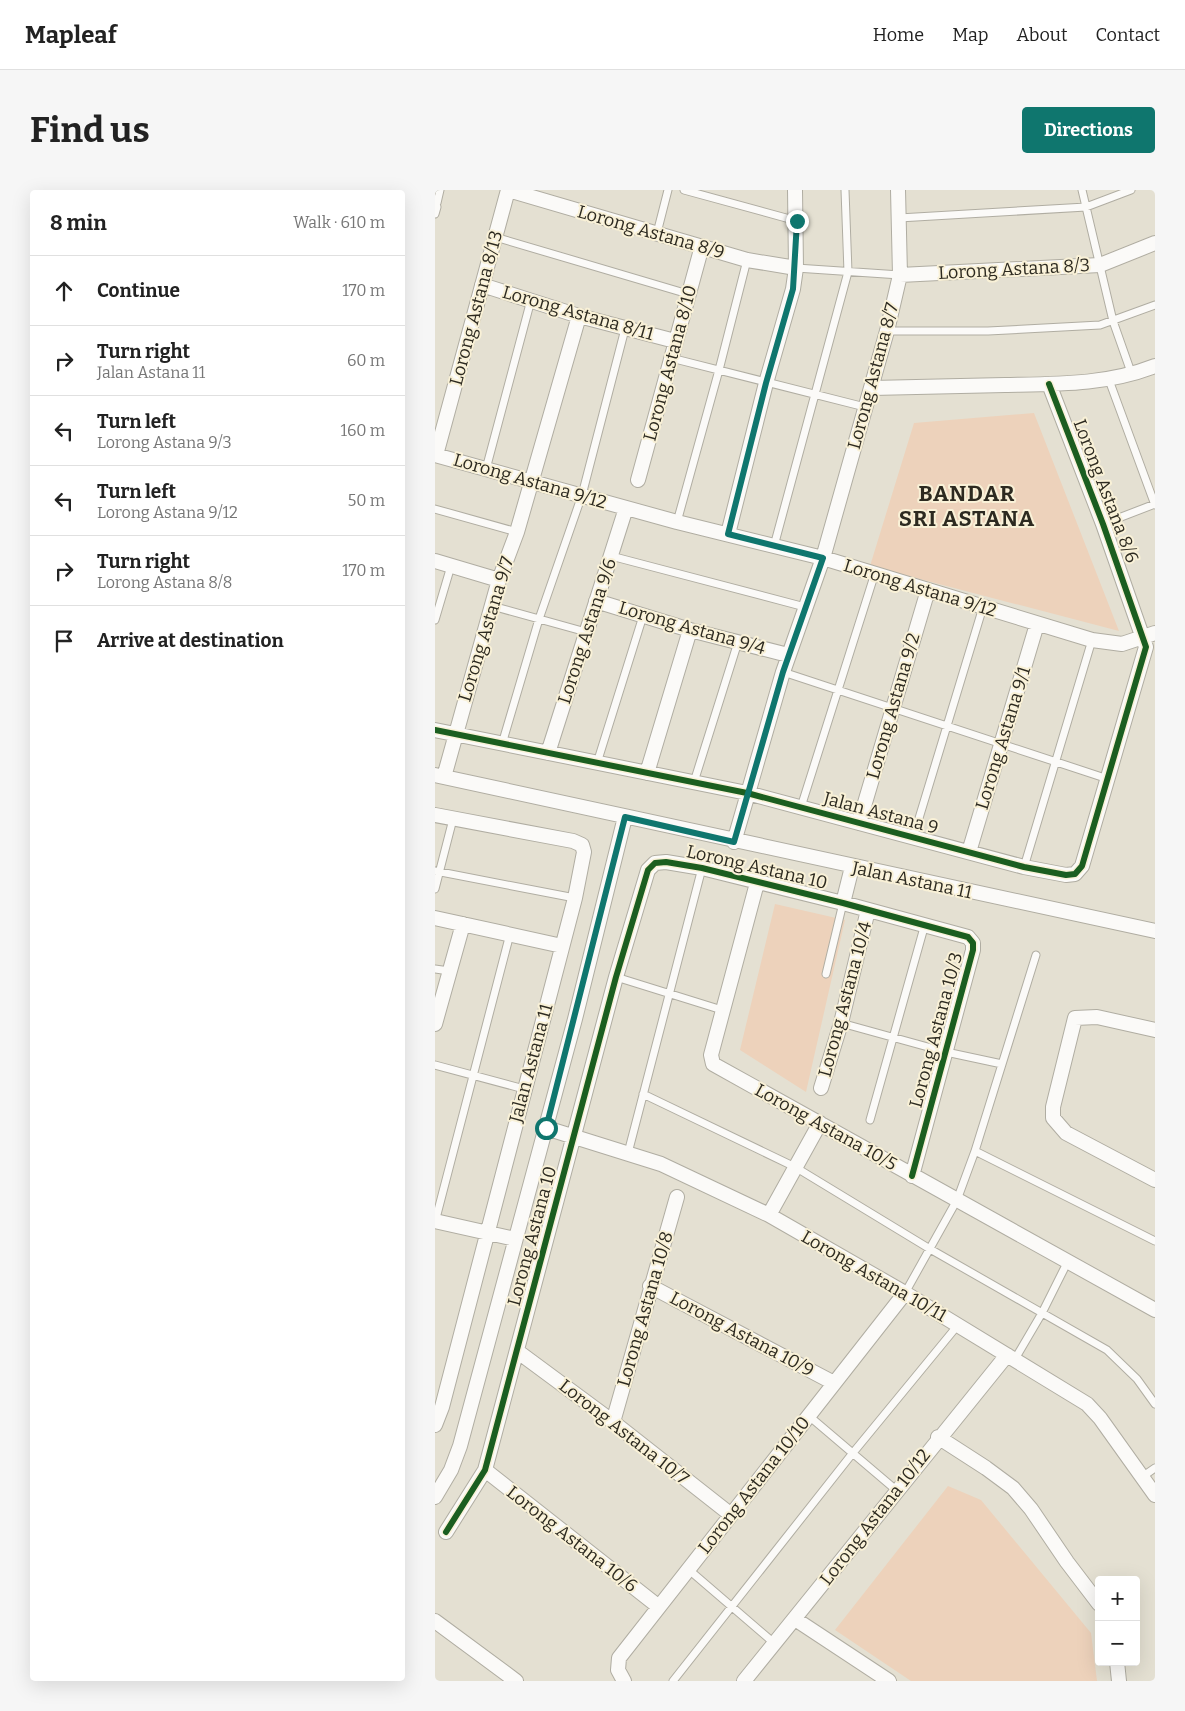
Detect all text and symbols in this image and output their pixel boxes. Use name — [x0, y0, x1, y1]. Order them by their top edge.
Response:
text: Mapleaf — [25, 21, 117, 49]
text: Home — [873, 24, 924, 46]
text: Map — [952, 24, 988, 46]
text: About — [1016, 24, 1067, 46]
text: Contact — [1095, 24, 1160, 46]
button: Directions — [1022, 107, 1155, 153]
text: Find us — [30, 109, 150, 151]
street label: Lorong Astana 8/9 — [575, 200, 727, 264]
text: 8 min — [50, 210, 107, 236]
route end — [786, 210, 809, 233]
text: Walk · 610 m — [293, 213, 385, 232]
street label: Lorong Astana 8/13 — [445, 228, 507, 388]
street label: Lorong Astana 8/3 — [938, 254, 1090, 284]
icon: ahead — [50, 277, 78, 305]
text: Continue — [97, 279, 180, 302]
text: 170 m — [342, 281, 385, 300]
street label: Lorong Astana 8/11 — [500, 281, 657, 345]
street label: Lorong Astana 8/10 — [639, 283, 701, 443]
street label: Lorong Astana 8/7 — [843, 300, 903, 452]
text: Turn right — [97, 340, 190, 363]
icon: right — [50, 347, 78, 375]
text: 60 m — [347, 351, 385, 370]
text: Jalan Astana 11 — [97, 363, 205, 382]
text: Turn left — [97, 410, 176, 433]
street label: Lorong Astana 8/6 — [1068, 416, 1144, 566]
icon: left — [50, 417, 78, 445]
text: 160 m — [340, 421, 385, 440]
text: Lorong Astana 9/3 — [97, 433, 232, 452]
street label: Lorong Astana 9/12 — [451, 449, 609, 513]
text: Turn left — [97, 480, 176, 503]
district label: BANDAR SRI ASTANA — [899, 480, 1035, 532]
icon: left — [50, 487, 78, 515]
text: 50 m — [348, 491, 385, 510]
text: Lorong Astana 9/12 — [97, 503, 238, 522]
text: Turn right — [97, 550, 190, 573]
street label: Lorong Astana 9/7 — [454, 554, 518, 704]
street label: Lorong Astana 9/12 — [841, 554, 999, 622]
street label: Lorong Astana 9/6 — [553, 555, 621, 707]
icon: right — [50, 557, 78, 585]
text: 170 m — [342, 561, 385, 580]
text: Lorong Astana 8/8 — [97, 573, 232, 592]
street label: Lorong Astana 9/4 — [616, 597, 768, 660]
icon: arrive — [50, 627, 78, 655]
text: Arrive at destination — [97, 629, 284, 652]
street label: Lorong Astana 9/2 — [862, 630, 924, 782]
street label: Lorong Astana 9/1 — [971, 663, 1035, 812]
street label: Jalan Astana 9 — [820, 787, 941, 839]
street label: Lorong Astana 10 — [684, 840, 830, 894]
street label: Jalan Astana 11 — [849, 856, 975, 904]
street label: Lorong Astana 10/4 — [814, 918, 876, 1079]
street label: Lorong Astana 10/3 — [905, 950, 967, 1110]
street label: Jalan Astana 11 — [504, 1001, 558, 1126]
street label: Lorong Astana 10/5 — [751, 1079, 901, 1175]
route start — [535, 1117, 558, 1140]
street label: Lorong Astana 10 — [503, 1164, 561, 1308]
street label: Lorong Astana 10/11 — [797, 1225, 951, 1327]
street label: Lorong Astana 10/8 — [612, 1229, 678, 1389]
street label: Lorong Astana 10/9 — [666, 1287, 818, 1381]
street label: Lorong Astana 10/7 — [555, 1374, 693, 1490]
street label: Lorong Astana 10/10 — [693, 1412, 815, 1558]
street label: Lorong Astana 10/12 — [815, 1445, 935, 1589]
street label: Lorong Astana 10/6 — [502, 1481, 642, 1597]
map controls — [1095, 1576, 1140, 1666]
button: + — [1095, 1576, 1140, 1621]
button: − — [1095, 1621, 1140, 1666]

